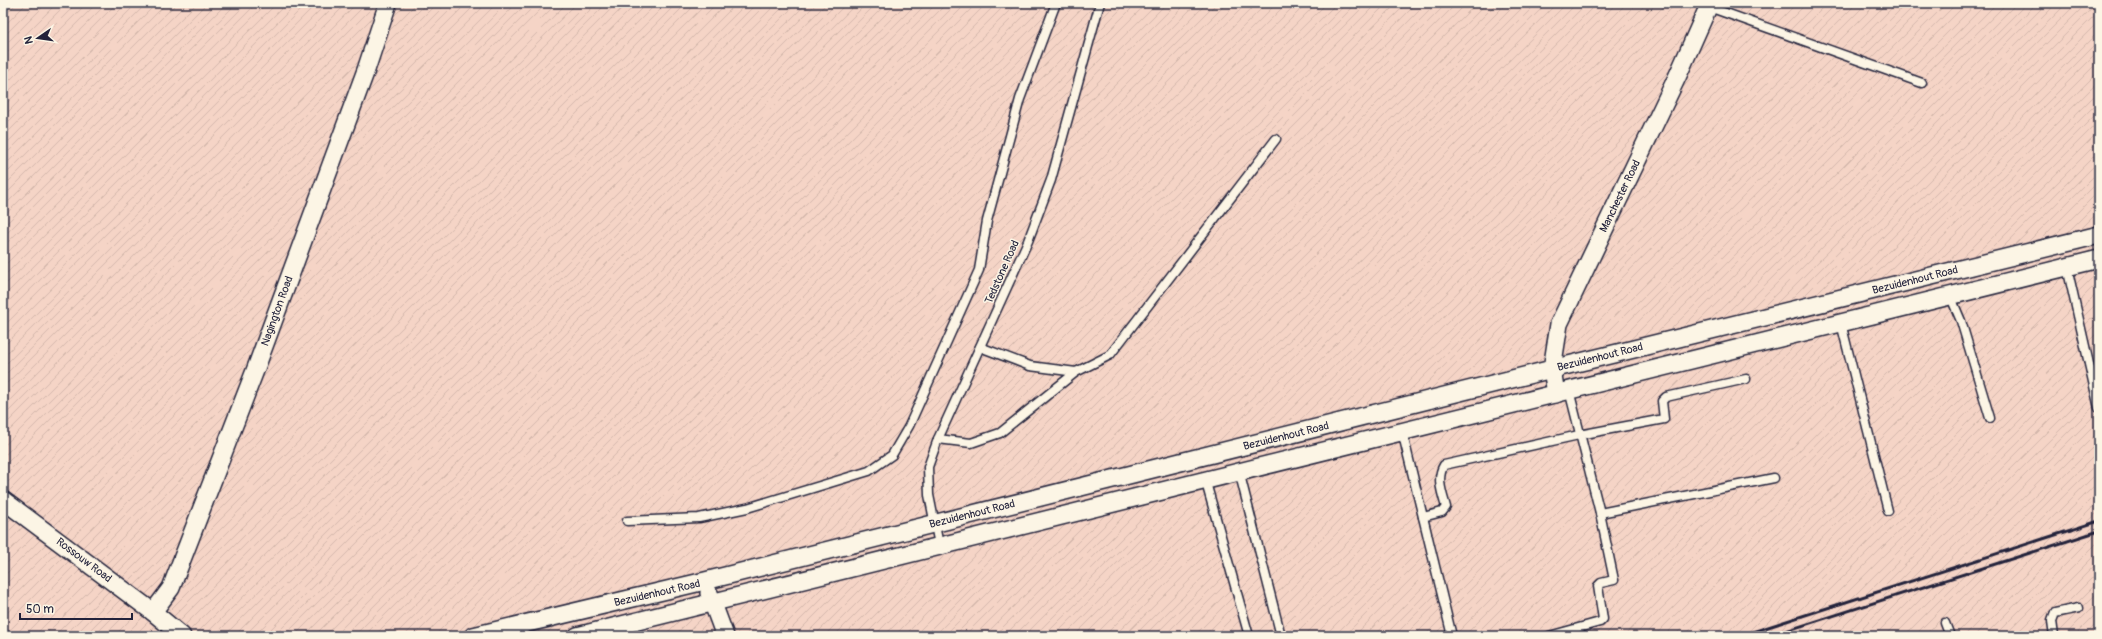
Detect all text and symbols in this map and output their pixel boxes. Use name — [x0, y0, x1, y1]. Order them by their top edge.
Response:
north arrow — [18, 18, 58, 58]
text: N — [21, 35, 36, 45]
street label: Manchester Road — [1597, 158, 1643, 234]
street label: Tedstone Road — [982, 238, 1022, 306]
street label: Bezuidenhout Road — [1871, 263, 1959, 297]
street label: Nagington Road — [258, 274, 296, 348]
street label: Bezuidenhout Road — [1556, 340, 1644, 374]
street label: Bezuidenhout Road — [1242, 419, 1330, 453]
street label: Bezuidenhout Road — [928, 497, 1016, 531]
street label: Rossouw Road — [54, 535, 114, 585]
street label: Bezuidenhout Road — [613, 577, 701, 609]
scale bar — [20, 595, 132, 621]
text: 50 m — [26, 602, 54, 617]

